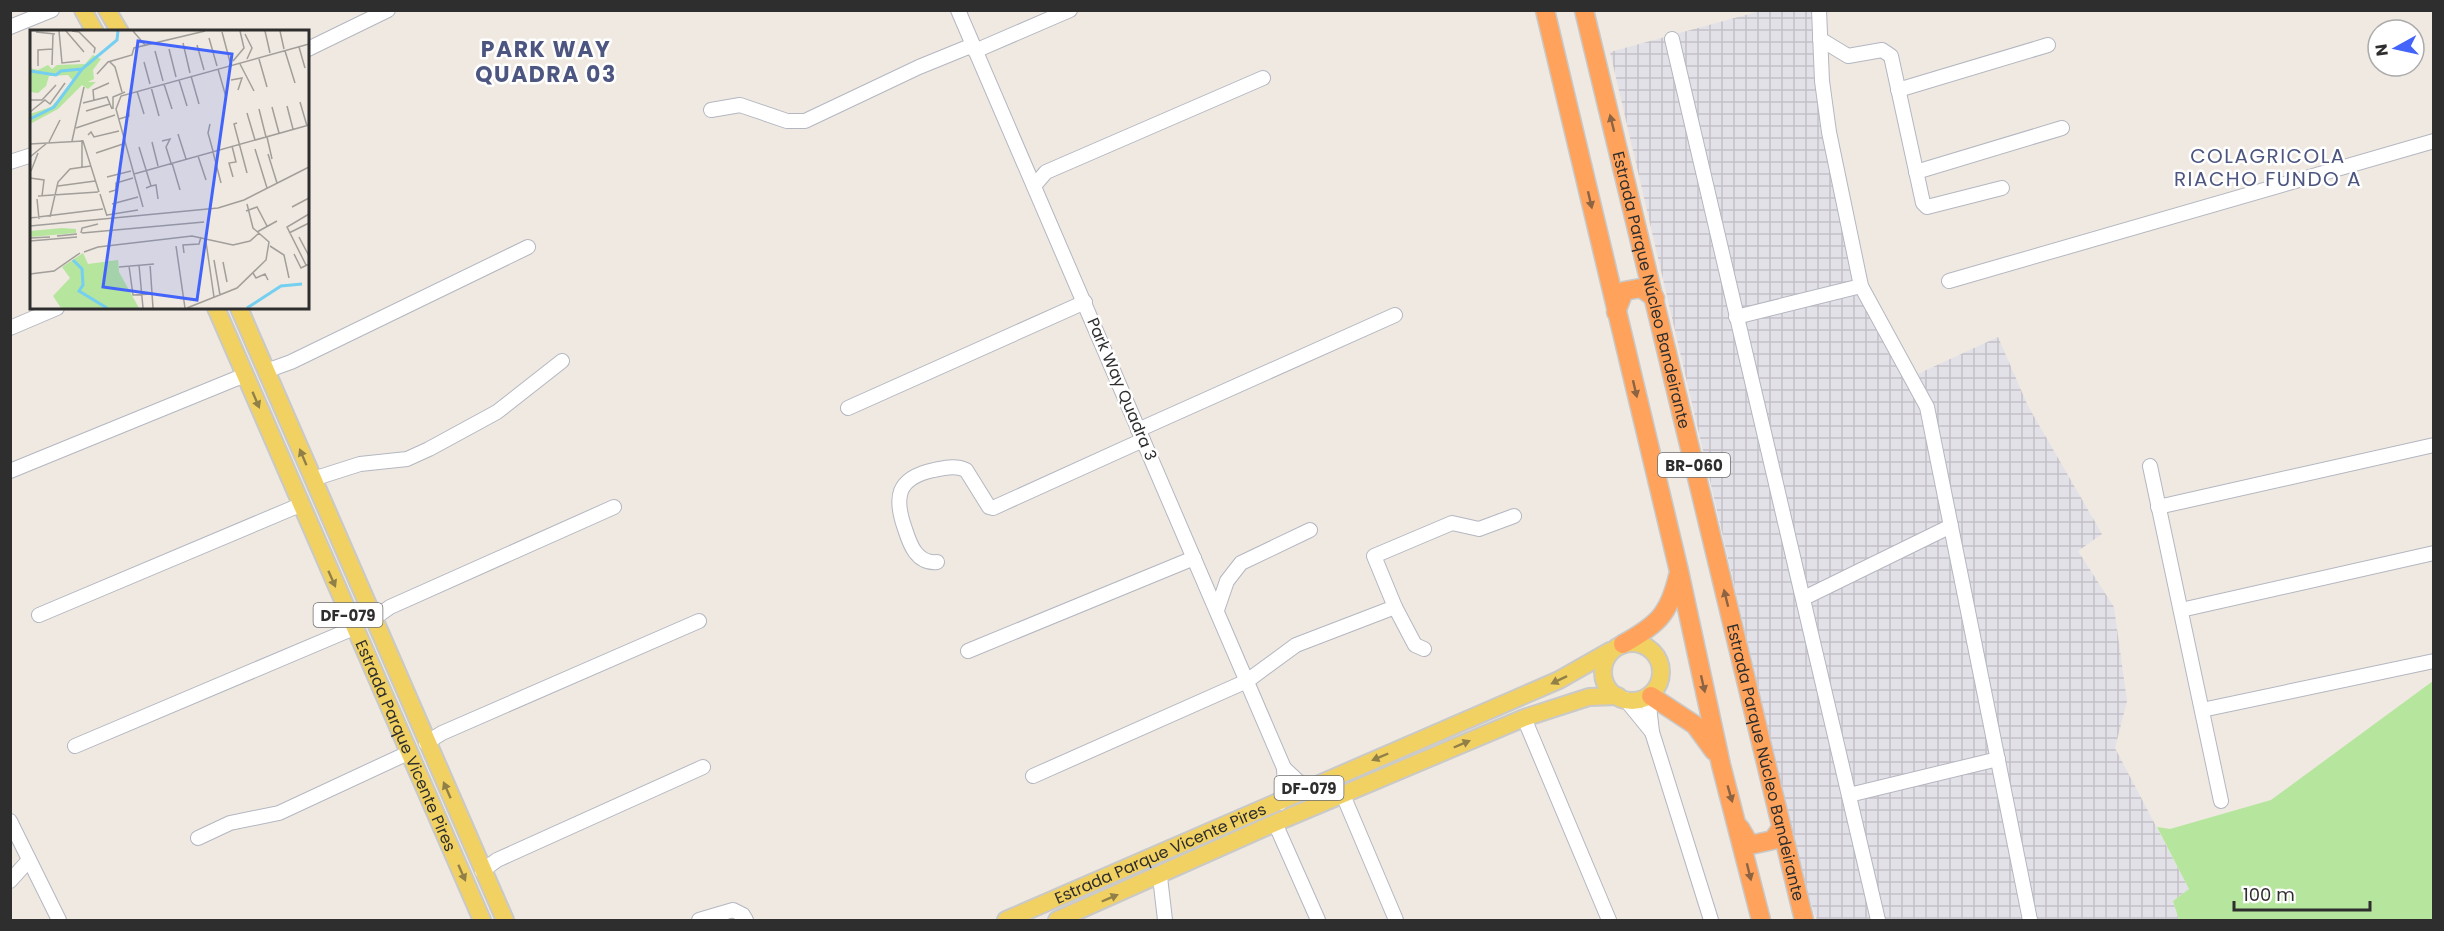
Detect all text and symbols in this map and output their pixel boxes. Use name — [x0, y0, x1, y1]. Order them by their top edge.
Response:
north arrow — [2366, 18, 2426, 78]
inset map — [30, 30, 309, 309]
district label: PARK WAY QUADRA 03 — [475, 34, 617, 90]
text: N — [2369, 42, 2394, 58]
one-way arrow — [1606, 114, 1616, 132]
district label: COLAGRICOLA RIACHO FUNDO A — [2174, 142, 2362, 193]
street label: Estrada Parque Núcleo Bandeirante — [1607, 149, 1696, 431]
one-way arrow — [1586, 190, 1596, 209]
street label: Park Way Quadra 3 — [1081, 314, 1163, 464]
one-way arrow — [1631, 380, 1640, 399]
one-way arrow — [251, 391, 260, 408]
one-way arrow — [299, 448, 308, 465]
road number: BR-060 — [1658, 453, 1730, 477]
one-way arrow — [328, 570, 337, 588]
one-way arrow — [1721, 589, 1731, 607]
road number: DF-079 — [314, 603, 382, 627]
street label: Estrada Parque Núcleo Bandeirante — [1721, 621, 1811, 903]
street label: Estrada Parque Vicente Pires — [350, 636, 462, 855]
one-way arrow — [1550, 674, 1568, 684]
one-way arrow — [1699, 675, 1708, 694]
one-way arrow — [1454, 739, 1472, 749]
one-way arrow — [1371, 753, 1389, 762]
road number: DF-079 — [1274, 776, 1344, 800]
one-way arrow — [442, 782, 451, 799]
one-way arrow — [1725, 785, 1735, 804]
street label: Estrada Parque Vicente Pires — [1051, 797, 1270, 909]
one-way arrow — [1745, 863, 1755, 881]
one-way arrow — [457, 864, 466, 881]
scale bar — [2234, 874, 2370, 912]
text: 100 m — [2243, 882, 2295, 907]
one-way arrow — [1102, 893, 1120, 903]

